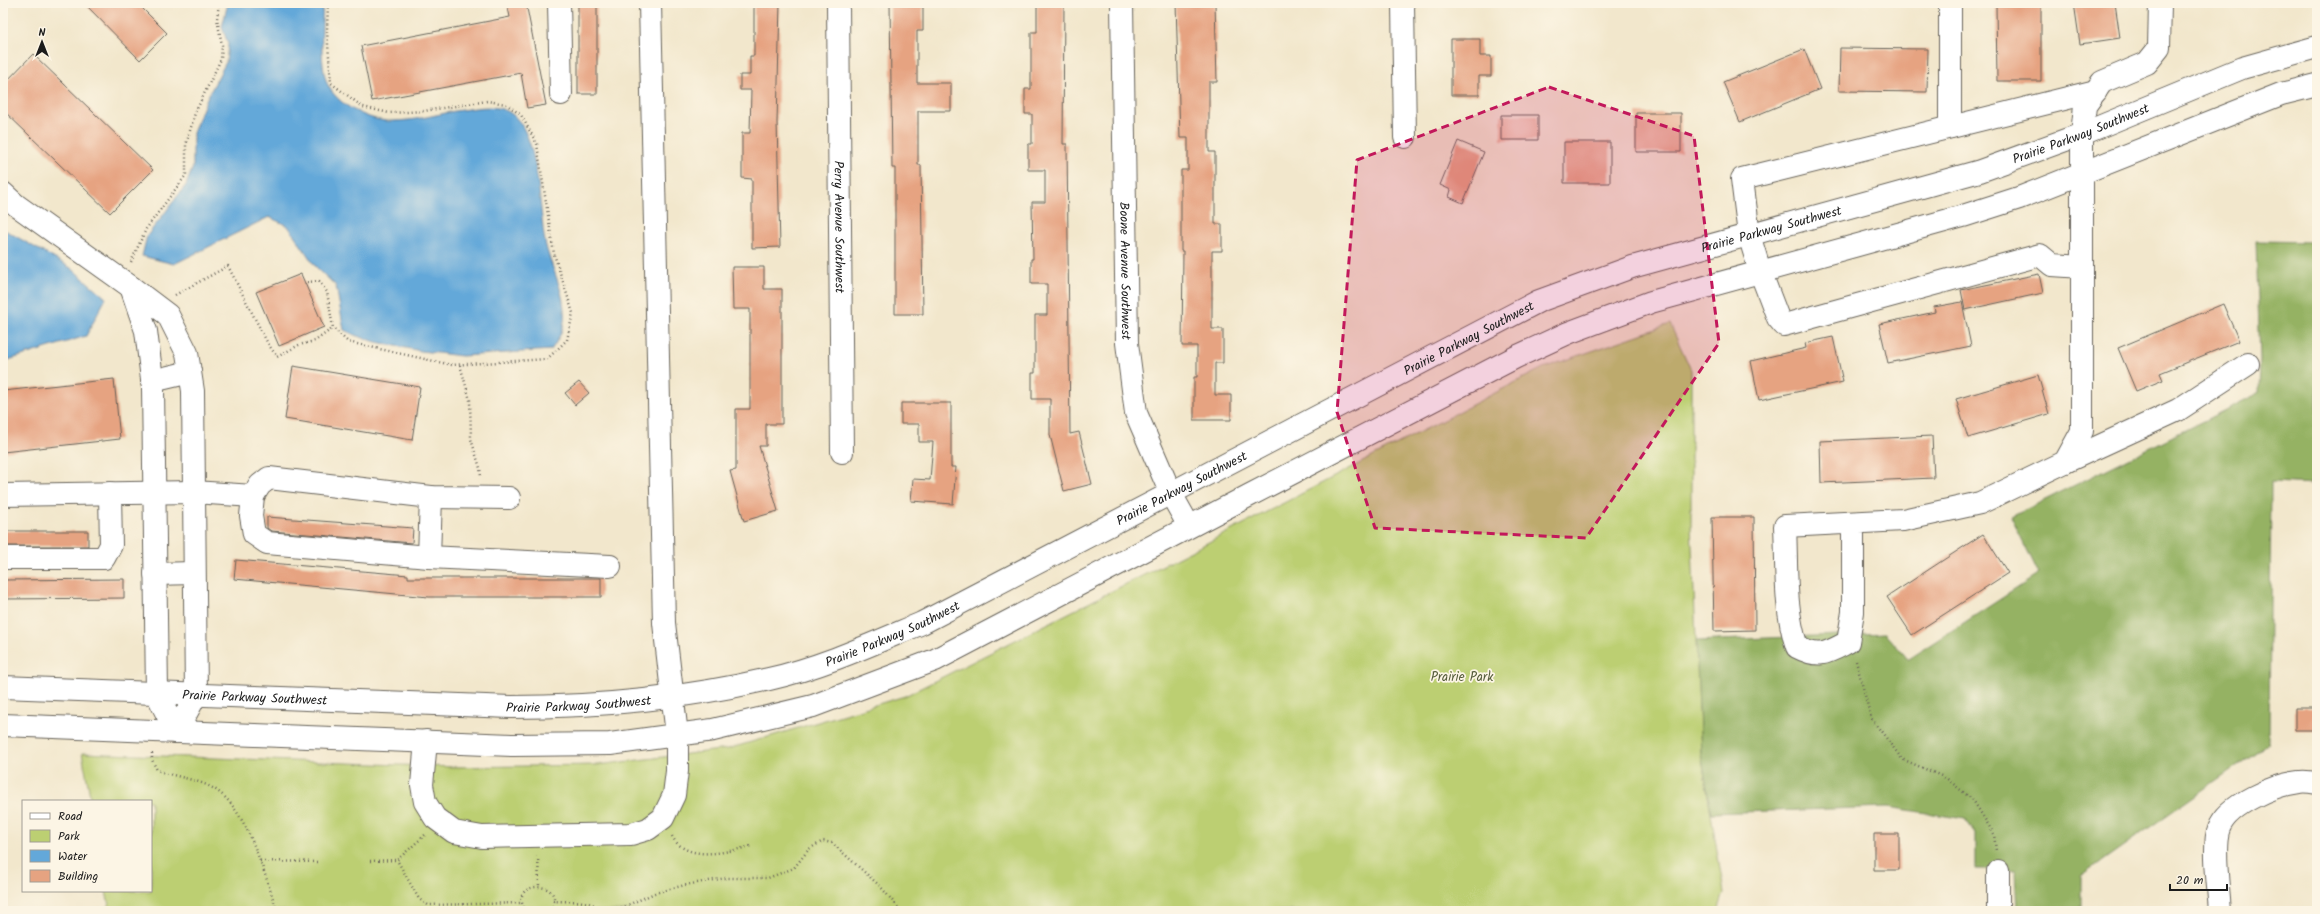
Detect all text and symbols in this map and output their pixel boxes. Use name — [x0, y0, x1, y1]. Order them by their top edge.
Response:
north arrow — [22, 22, 62, 62]
text: N — [39, 24, 46, 42]
street label: Prairie Parkway Southwest — [2010, 98, 2154, 170]
street label: Perry Avenue Southwest — [827, 161, 850, 294]
street label: Prairie Parkway Southwest — [1699, 200, 1845, 259]
street label: Boone Avenue Southwest — [1113, 202, 1136, 341]
street label: Prairie Parkway Southwest — [1400, 296, 1539, 382]
street label: Prairie Parkway Southwest — [1113, 446, 1252, 532]
street label: Prairie Parkway Southwest — [822, 596, 965, 674]
park label: Prairie Park — [1431, 667, 1494, 688]
street label: Prairie Parkway Southwest — [182, 685, 329, 712]
street label: Prairie Parkway Southwest — [506, 690, 653, 719]
legend — [22, 800, 152, 892]
text: Road — [58, 807, 83, 826]
text: Park — [58, 827, 80, 846]
text: Water — [58, 847, 88, 866]
scale bar — [2170, 866, 2227, 892]
text: Building — [58, 867, 98, 886]
text: 20 m — [2176, 871, 2204, 890]

